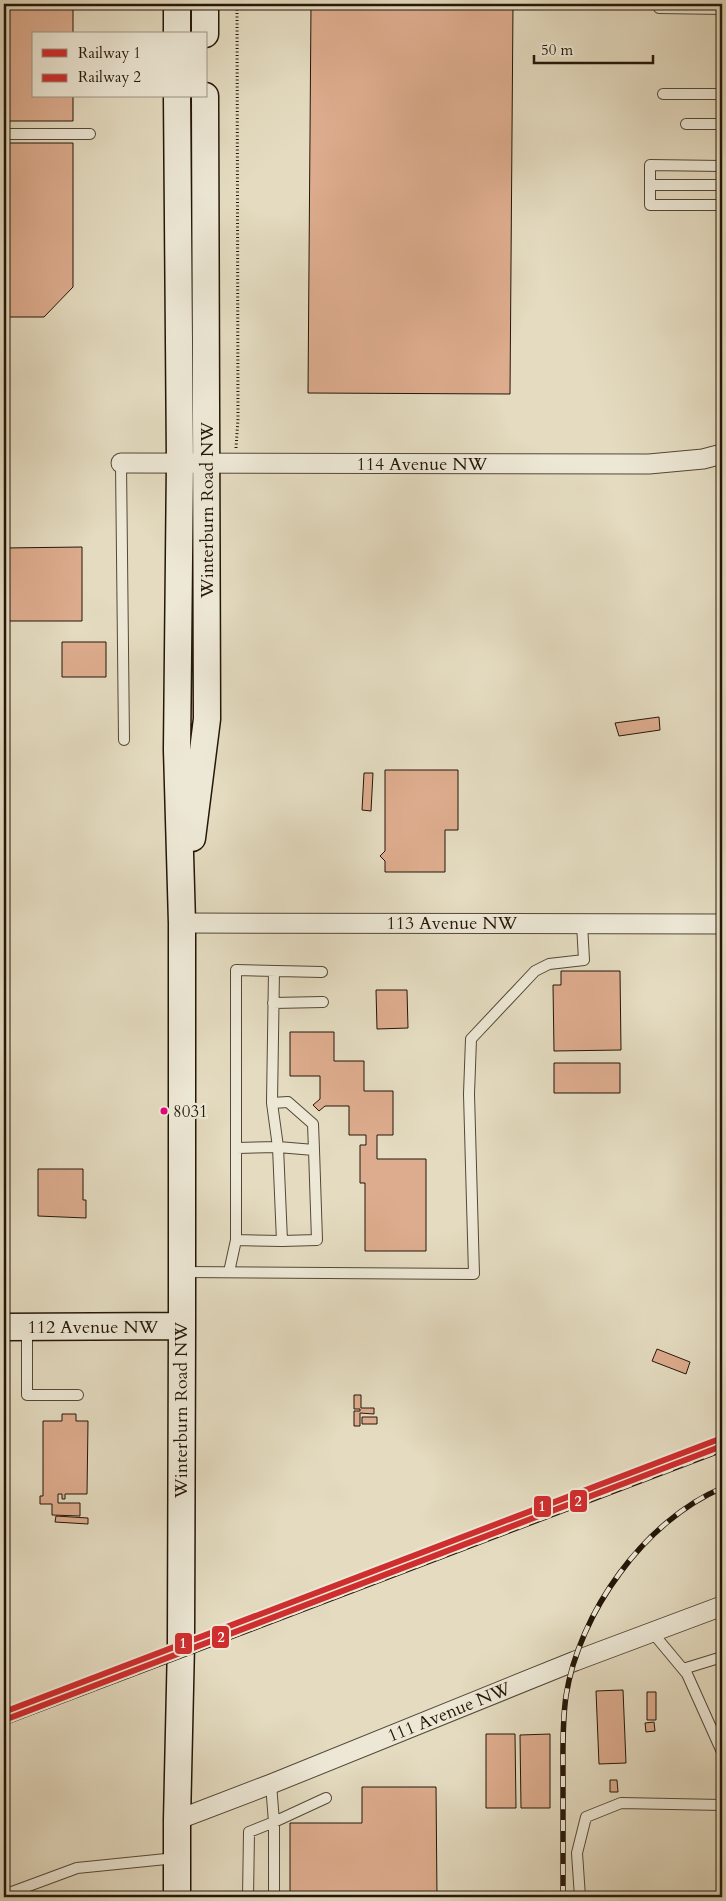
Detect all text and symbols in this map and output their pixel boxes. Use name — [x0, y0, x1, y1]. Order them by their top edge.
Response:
legend — [32, 32, 208, 98]
scale bar — [534, 32, 652, 64]
text: 50 m — [541, 40, 573, 60]
text: Railway 1 — [78, 43, 141, 63]
text: Railway 2 — [78, 67, 141, 87]
street label: Winterburn Road NW — [195, 422, 220, 599]
street label: 114 Avenue NW — [357, 452, 488, 477]
street label: 113 Avenue NW — [387, 911, 518, 936]
place label: 8031 — [173, 1100, 208, 1123]
marker: 8031 — [159, 1106, 169, 1116]
street label: 112 Avenue NW — [28, 1315, 159, 1340]
street label: Winterburn Road NW — [169, 1322, 194, 1499]
line badge: 2 — [569, 1489, 588, 1513]
text: 2 — [574, 1492, 582, 1511]
line badge: 1 — [533, 1495, 552, 1518]
text: 1 — [538, 1497, 546, 1516]
line badge: 2 — [211, 1625, 230, 1649]
text: 2 — [217, 1628, 225, 1647]
line badge: 1 — [174, 1632, 193, 1655]
text: 1 — [179, 1634, 187, 1653]
street label: 111 Avenue NW — [384, 1676, 515, 1749]

